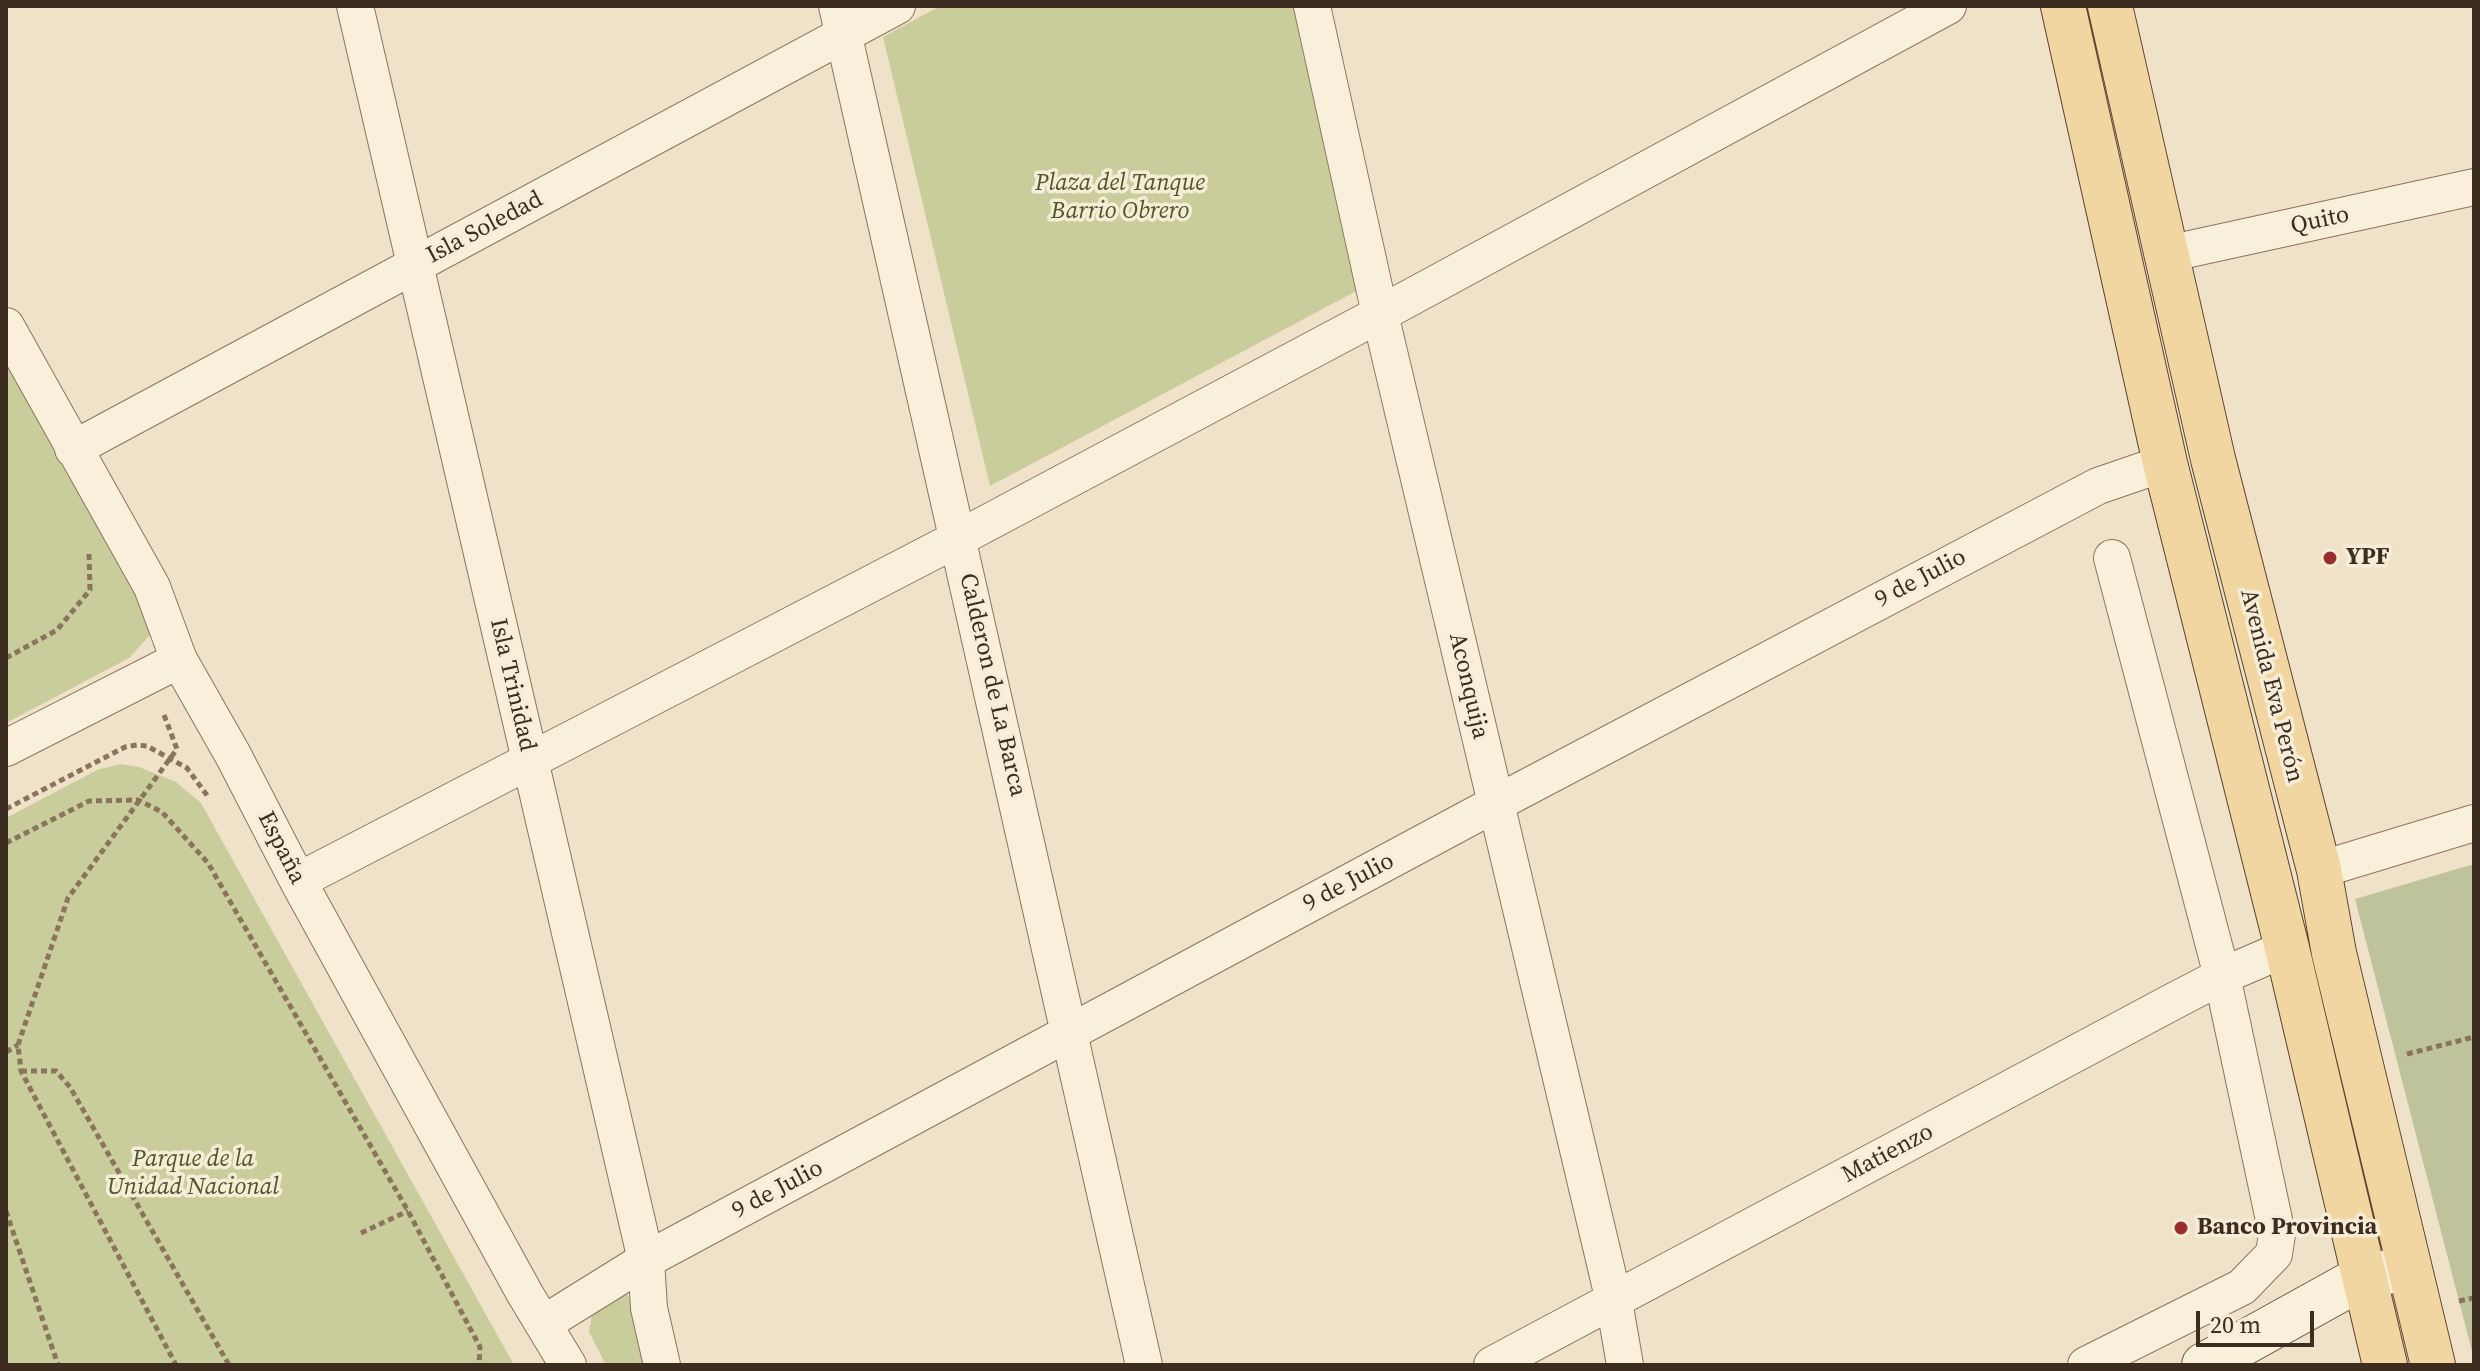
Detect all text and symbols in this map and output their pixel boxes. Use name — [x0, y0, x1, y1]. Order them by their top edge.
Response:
park label: Plaza del Tanque Barrio Obrero — [1035, 170, 1205, 226]
street label: Isla Soledad — [422, 185, 548, 271]
street label: Quito — [2288, 201, 2352, 241]
street label: 9 de Julio — [1871, 543, 1971, 615]
place label: YPF — [2346, 544, 2389, 572]
marker: YPF — [2321, 549, 2339, 567]
street label: Calderon de La Barca — [952, 571, 1032, 799]
street label: Avenida Eva Perón — [2233, 586, 2309, 786]
street label: Isla Trinidad — [483, 616, 541, 754]
street label: Aconquija — [1442, 630, 1494, 742]
street label: España — [251, 807, 311, 889]
street label: 9 de Julio — [1299, 847, 1399, 919]
street label: Matienzo — [1837, 1118, 1939, 1190]
park label: Parque de la Unidad Nacional — [107, 1146, 279, 1202]
street label: 9 de Julio — [728, 1154, 828, 1226]
place label: Banco Provincia — [2197, 1214, 2377, 1242]
marker: Banco Provincia — [2172, 1219, 2190, 1237]
scale bar — [2200, 1295, 2318, 1345]
text: 20 m — [2210, 1308, 2261, 1341]

